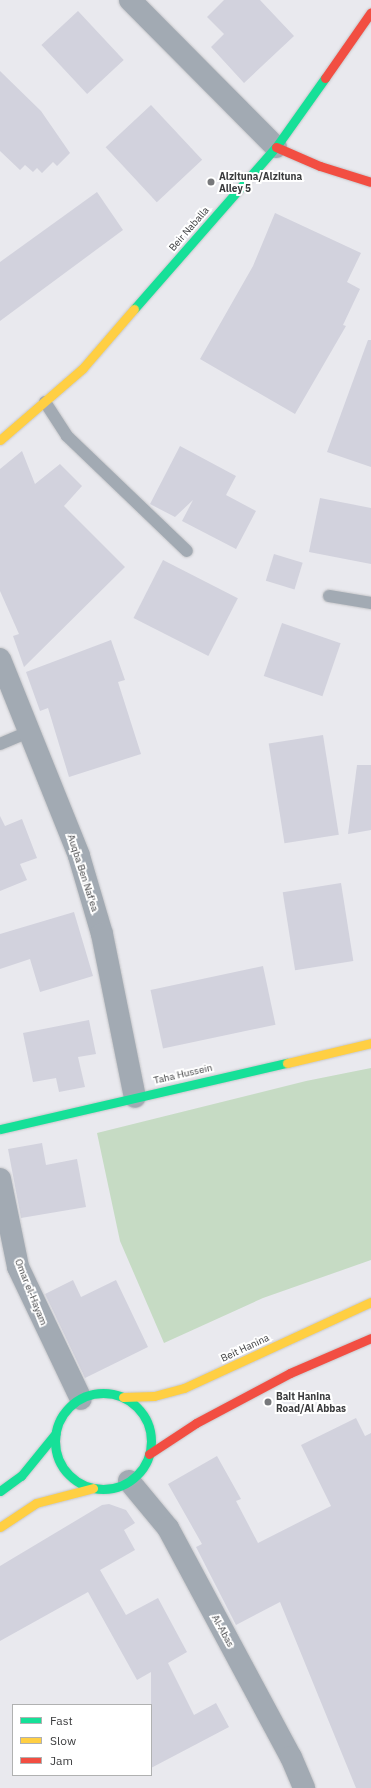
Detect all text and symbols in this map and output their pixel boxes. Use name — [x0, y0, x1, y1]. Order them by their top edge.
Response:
place label: Alzituna/Alzituna Alley 5 — [219, 170, 302, 194]
marker: Alzituna/Alzituna Alley 5 — [206, 177, 216, 187]
street label: Beir Naballa — [166, 204, 212, 254]
street label: Auqba Ben Naf'ea — [65, 833, 101, 913]
street label: Taha Hussein — [152, 1061, 214, 1087]
street label: Omar el-Hayam — [12, 1257, 50, 1327]
street label: Beit Hanina — [219, 1332, 271, 1364]
place label: Bait Hanina Road/Al Abbas — [276, 1390, 346, 1414]
marker: Bait Hanina Road/Al Abbas — [263, 1397, 273, 1407]
street label: Al-Abas — [209, 1613, 237, 1649]
legend — [12, 1704, 152, 1776]
text: Fast — [50, 1713, 73, 1728]
text: Slow — [50, 1733, 76, 1748]
text: Jam — [50, 1753, 73, 1768]

